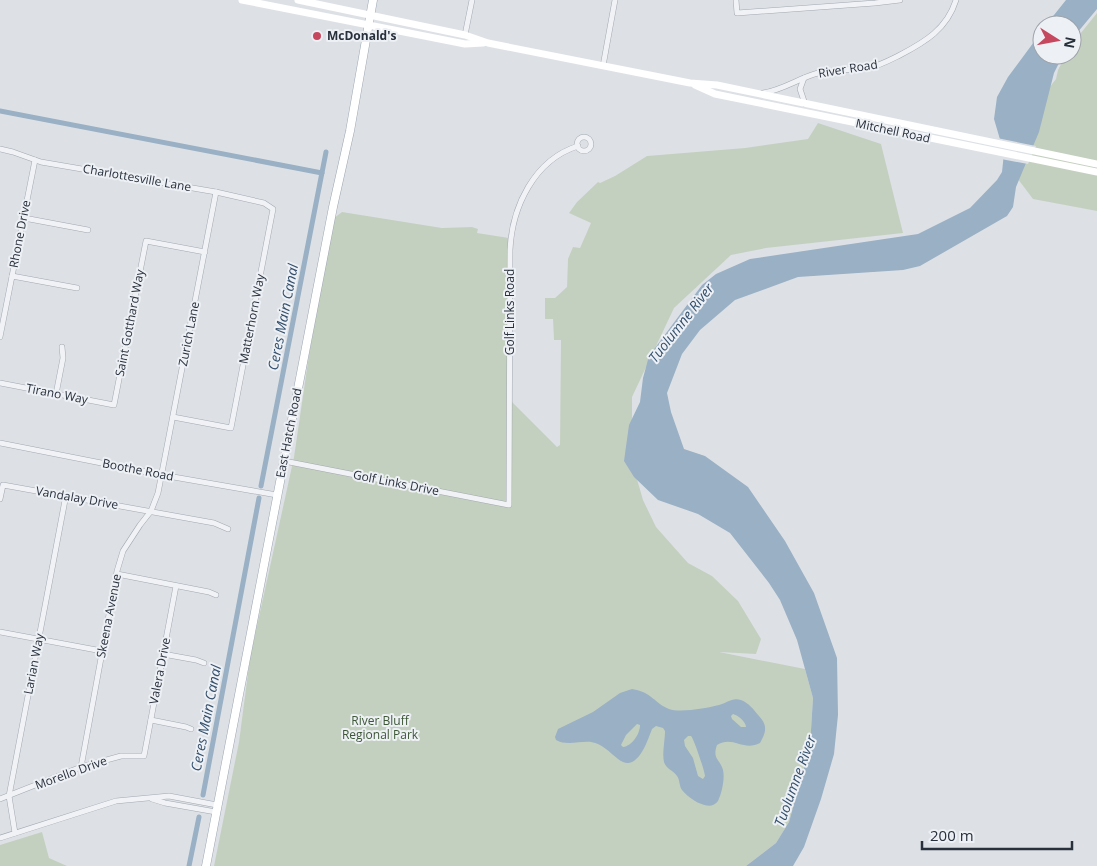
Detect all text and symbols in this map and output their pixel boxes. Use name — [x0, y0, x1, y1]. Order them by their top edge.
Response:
north arrow — [1032, 15, 1082, 65]
place label: McDonald's — [327, 27, 396, 44]
marker: McDonald's — [311, 30, 323, 42]
text: N — [1060, 35, 1081, 50]
street label: River Road — [817, 55, 879, 82]
street label: Mitchell Road — [854, 114, 932, 147]
street label: Charlottesville Lane — [82, 160, 193, 195]
street label: Rhone Drive — [5, 198, 34, 269]
water label: Ceres Main Canal — [263, 262, 302, 372]
street label: Saint Gotthard Way — [111, 267, 148, 378]
street label: Golf Links Road — [501, 269, 518, 355]
street label: Matterhorn Way — [234, 271, 269, 365]
water label: Tuolumne River — [644, 279, 718, 366]
street label: Zurich Lane — [174, 300, 203, 368]
street label: Tirano Way — [25, 379, 90, 408]
street label: East Hatch Road — [271, 387, 306, 479]
street label: Boothe Road — [101, 454, 175, 485]
street label: Golf Links Drive — [352, 466, 441, 499]
street label: Vandalay Drive — [35, 482, 120, 513]
street label: Skeena Avenue — [92, 572, 125, 659]
street label: Larian Way — [19, 631, 48, 696]
street label: Valera Drive — [145, 636, 174, 706]
water label: Ceres Main Canal — [186, 663, 225, 773]
park label: River Bluff Regional Park — [342, 712, 419, 743]
water label: Tuolumne River — [769, 732, 820, 829]
street label: Morello Drive — [32, 752, 109, 793]
scale bar — [922, 818, 1072, 850]
text: 200 m — [930, 825, 974, 845]

